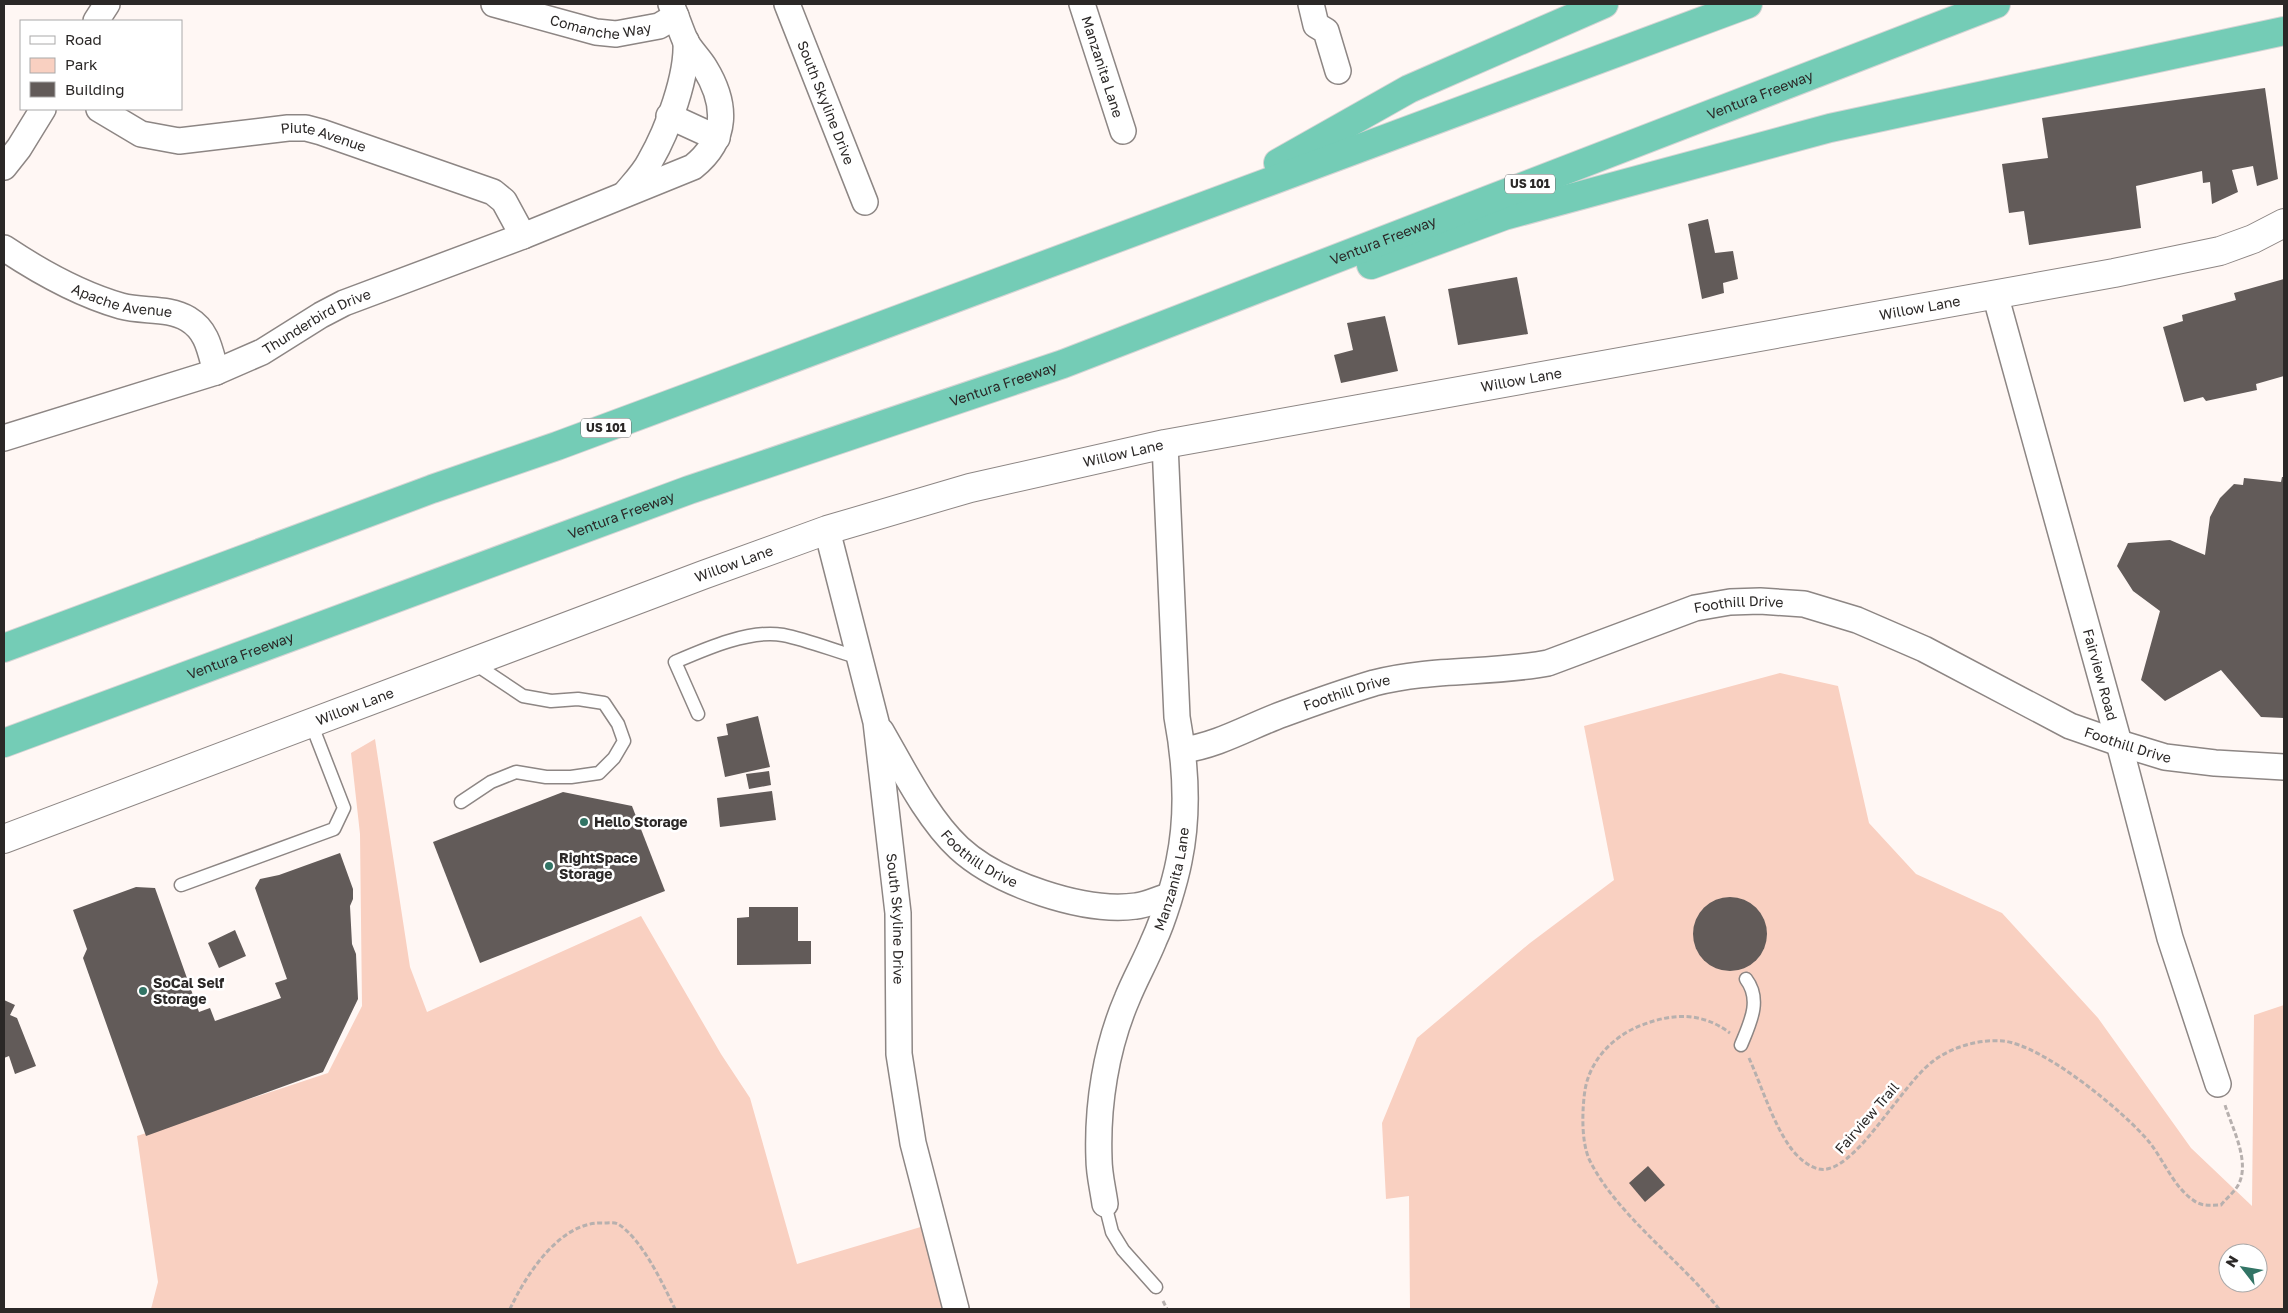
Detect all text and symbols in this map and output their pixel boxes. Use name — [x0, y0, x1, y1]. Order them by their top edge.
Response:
street label: Comanche Way — [548, 11, 653, 42]
street label: Manzanita Lane — [1078, 14, 1127, 120]
legend — [20, 20, 182, 110]
text: Road — [65, 30, 102, 48]
street label: South Skyline Drive — [794, 38, 858, 167]
text: Park — [65, 55, 98, 73]
street label: Ventura Freeway — [1704, 66, 1815, 123]
text: Building — [65, 80, 125, 98]
street label: Piute Avenue — [280, 119, 369, 155]
road number: US 101 — [1505, 174, 1555, 193]
street label: Ventura Freeway — [1327, 212, 1439, 268]
street label: Apache Avenue — [69, 279, 174, 320]
street label: Thunderbird Drive — [259, 285, 373, 358]
street label: Willow Lane — [1878, 292, 1962, 323]
street label: Ventura Freeway — [947, 358, 1059, 410]
street label: Willow Lane — [1479, 364, 1563, 395]
road number: US 101 — [581, 418, 631, 438]
street label: Willow Lane — [1081, 436, 1165, 470]
street label: Ventura Freeway — [565, 487, 677, 542]
street label: Willow Lane — [692, 541, 775, 585]
street label: Foothill Drive — [1692, 592, 1784, 616]
street label: Fairview Road — [2080, 627, 2121, 722]
street label: Ventura Freeway — [185, 628, 296, 683]
street label: Foothill Drive — [1301, 670, 1392, 714]
street label: Willow Lane — [313, 684, 396, 728]
street label: Foothill Drive — [2082, 723, 2172, 766]
place label: Hello Storage — [594, 813, 688, 830]
marker: Hello Storage — [578, 816, 590, 828]
street label: Foothill Drive — [938, 826, 1020, 891]
street label: Manzanita Lane — [1150, 827, 1192, 933]
place label: RightSpace Storage — [559, 849, 638, 882]
street label: South Skyline Drive — [883, 852, 908, 984]
marker: RightSpace Storage — [543, 860, 555, 872]
place label: SoCal Self Storage — [153, 974, 225, 1007]
marker: SoCal Self Storage — [137, 985, 149, 997]
street label: Fairview Trail — [1831, 1079, 1902, 1157]
north arrow — [2218, 1243, 2268, 1293]
text: N — [2221, 1252, 2241, 1270]

